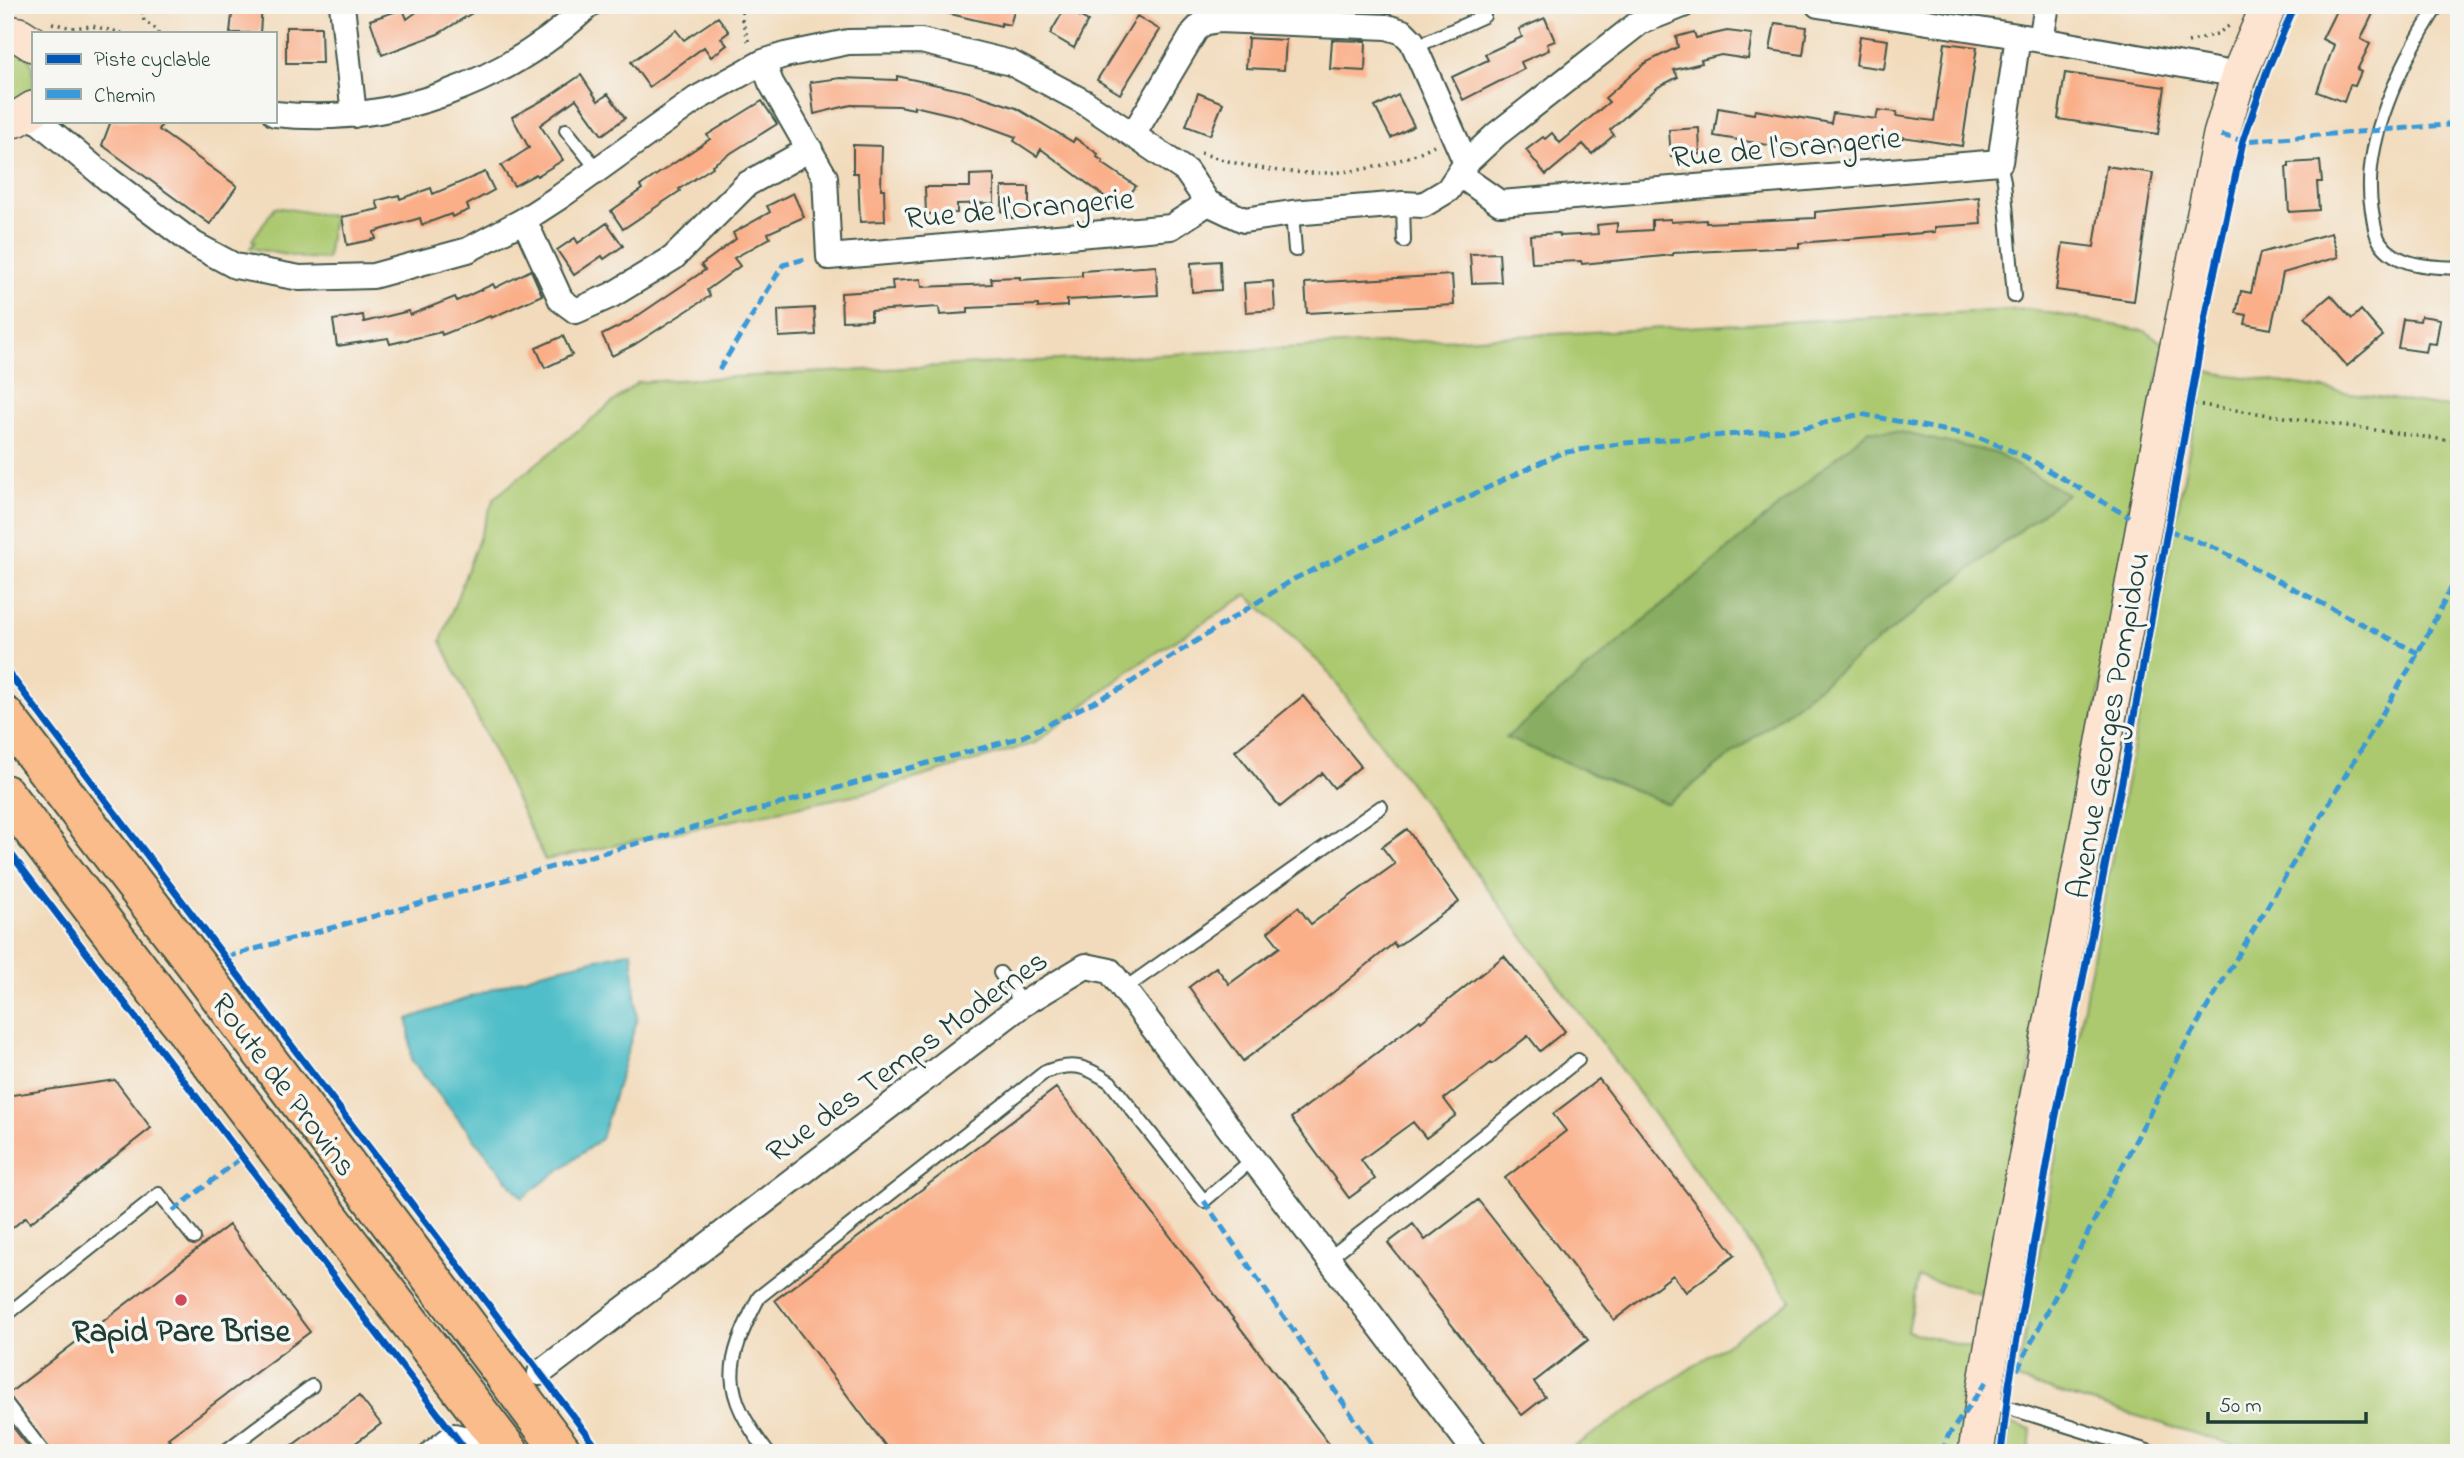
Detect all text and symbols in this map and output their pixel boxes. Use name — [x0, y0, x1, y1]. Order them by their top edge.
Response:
legend — [32, 32, 276, 122]
text: Piste cyclable — [94, 46, 211, 78]
text: Chemin — [94, 82, 155, 112]
street label: Rue de l'Orangerie — [1670, 116, 1904, 183]
street label: Rue de l'Orangerie — [903, 177, 1137, 244]
street label: Avenue Georges Pompidou — [2057, 548, 2164, 903]
street label: Rue des Temps Modernes — [757, 939, 1059, 1176]
street label: Route de Provins — [197, 984, 367, 1188]
marker: Rapid Pare Brise — [173, 1292, 189, 1308]
place label: Rapid Pare Brise — [72, 1310, 292, 1357]
scale bar — [2208, 1381, 2366, 1425]
text: 50 m — [2219, 1392, 2262, 1422]

